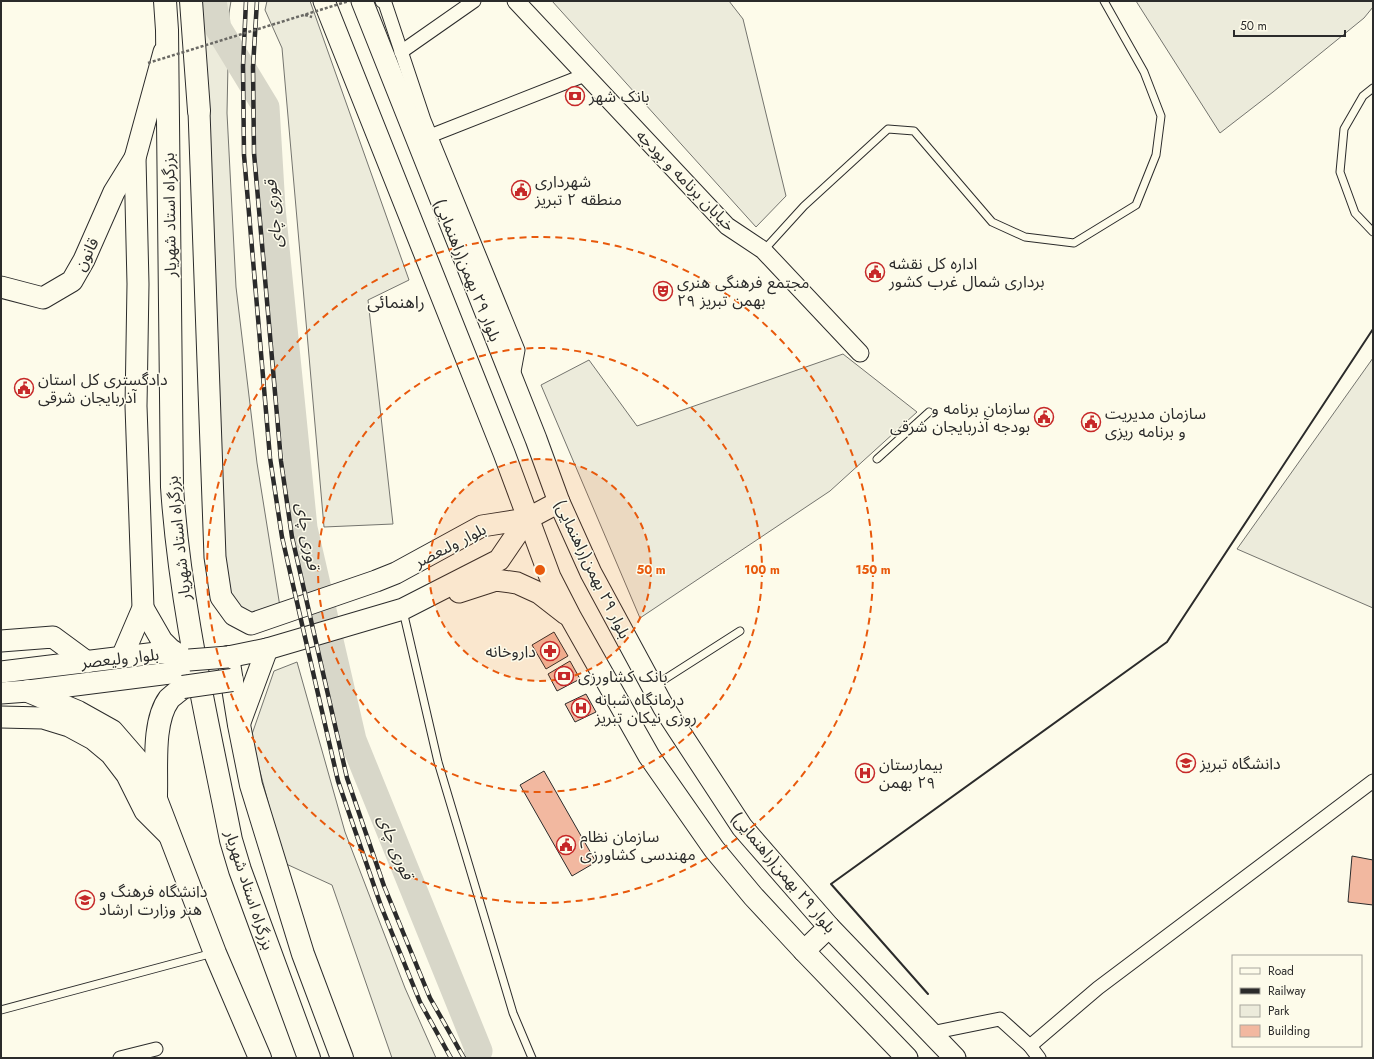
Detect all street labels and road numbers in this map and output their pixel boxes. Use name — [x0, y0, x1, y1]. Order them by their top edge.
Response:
street label: خیابان برنامه و بودجه — [631, 124, 740, 236]
street label: بزرگراه استاد شهریار — [157, 152, 182, 279]
street label: بلوار ٢٩ بهمن(راهنمایی) — [428, 195, 507, 345]
street label: قانون — [68, 234, 105, 275]
street label: بزرگراه استاد شهریار — [161, 475, 197, 602]
street label: بلوار ٢٩ بهمن(راهنمایی) — [549, 496, 636, 643]
street label: بلوار ولىعصر — [409, 518, 490, 574]
street label: بلوار ولیعصر — [79, 643, 160, 674]
street label: بلوار ٢٩ بهمن(راهنمایی) — [726, 807, 841, 938]
street label: بزرگراه استاد شهریار — [219, 826, 280, 953]

